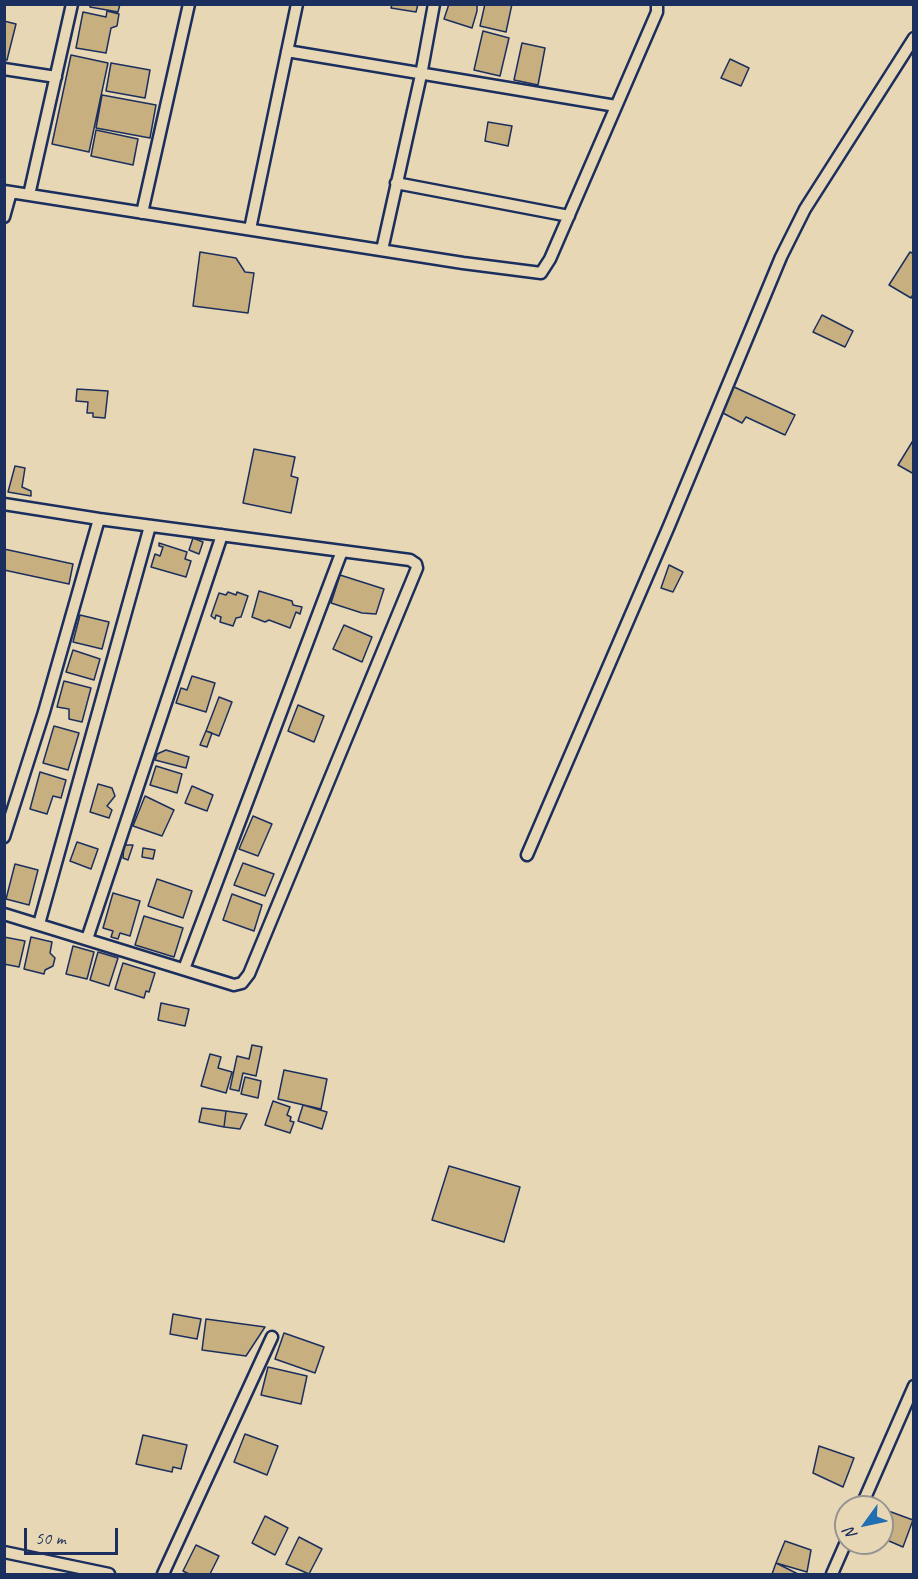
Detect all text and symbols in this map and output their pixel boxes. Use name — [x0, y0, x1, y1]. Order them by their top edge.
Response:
north arrow — [834, 1495, 894, 1555]
scale bar — [27, 1516, 122, 1554]
text: N — [839, 1524, 862, 1543]
text: 50 m — [35, 1527, 66, 1549]

